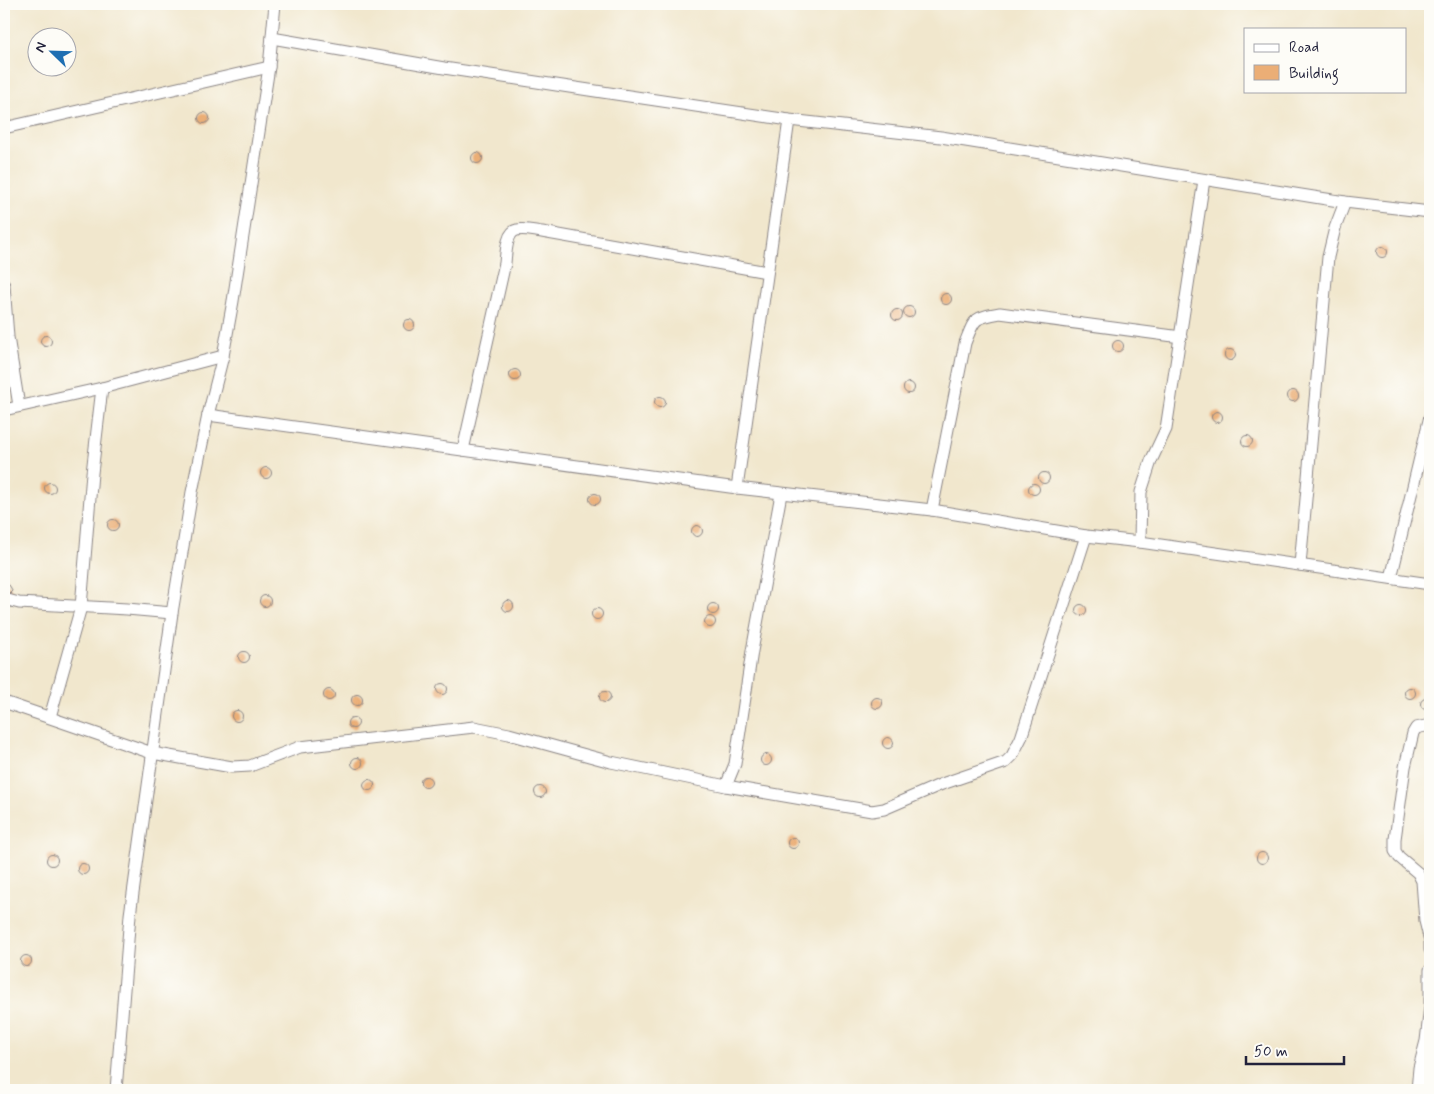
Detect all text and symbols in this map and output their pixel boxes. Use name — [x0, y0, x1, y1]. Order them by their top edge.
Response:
north arrow — [28, 28, 78, 78]
legend — [1244, 28, 1406, 92]
text: Road — [1289, 38, 1319, 58]
text: N — [31, 40, 51, 55]
text: Building — [1289, 64, 1339, 85]
scale bar — [1246, 1034, 1344, 1066]
text: 50 m — [1254, 1042, 1288, 1062]

